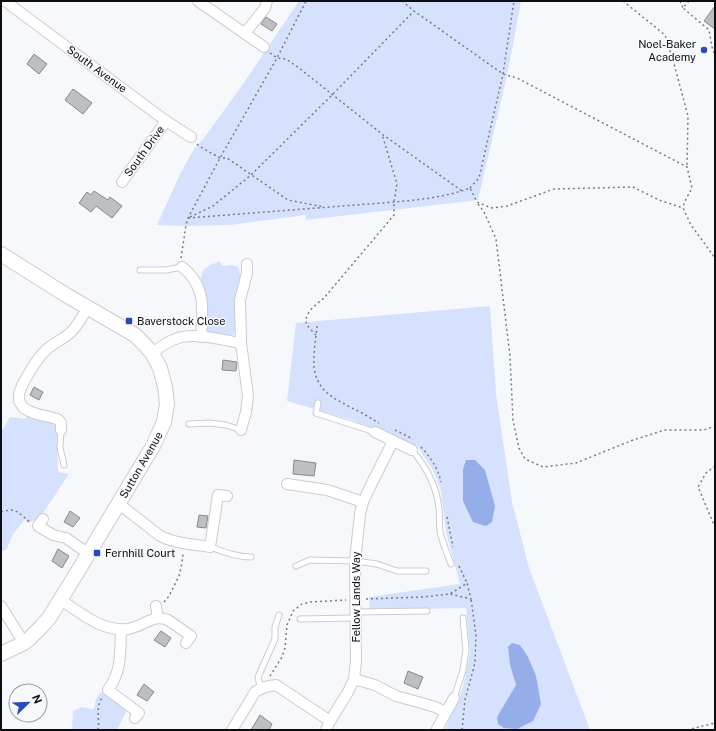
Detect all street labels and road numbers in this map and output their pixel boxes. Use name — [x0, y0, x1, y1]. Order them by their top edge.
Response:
street label: South Avenue — [65, 43, 129, 95]
street label: South Drive — [122, 123, 166, 179]
street label: Sutton Avenue — [117, 430, 165, 500]
street label: Fellow Lands Way — [350, 551, 362, 643]

